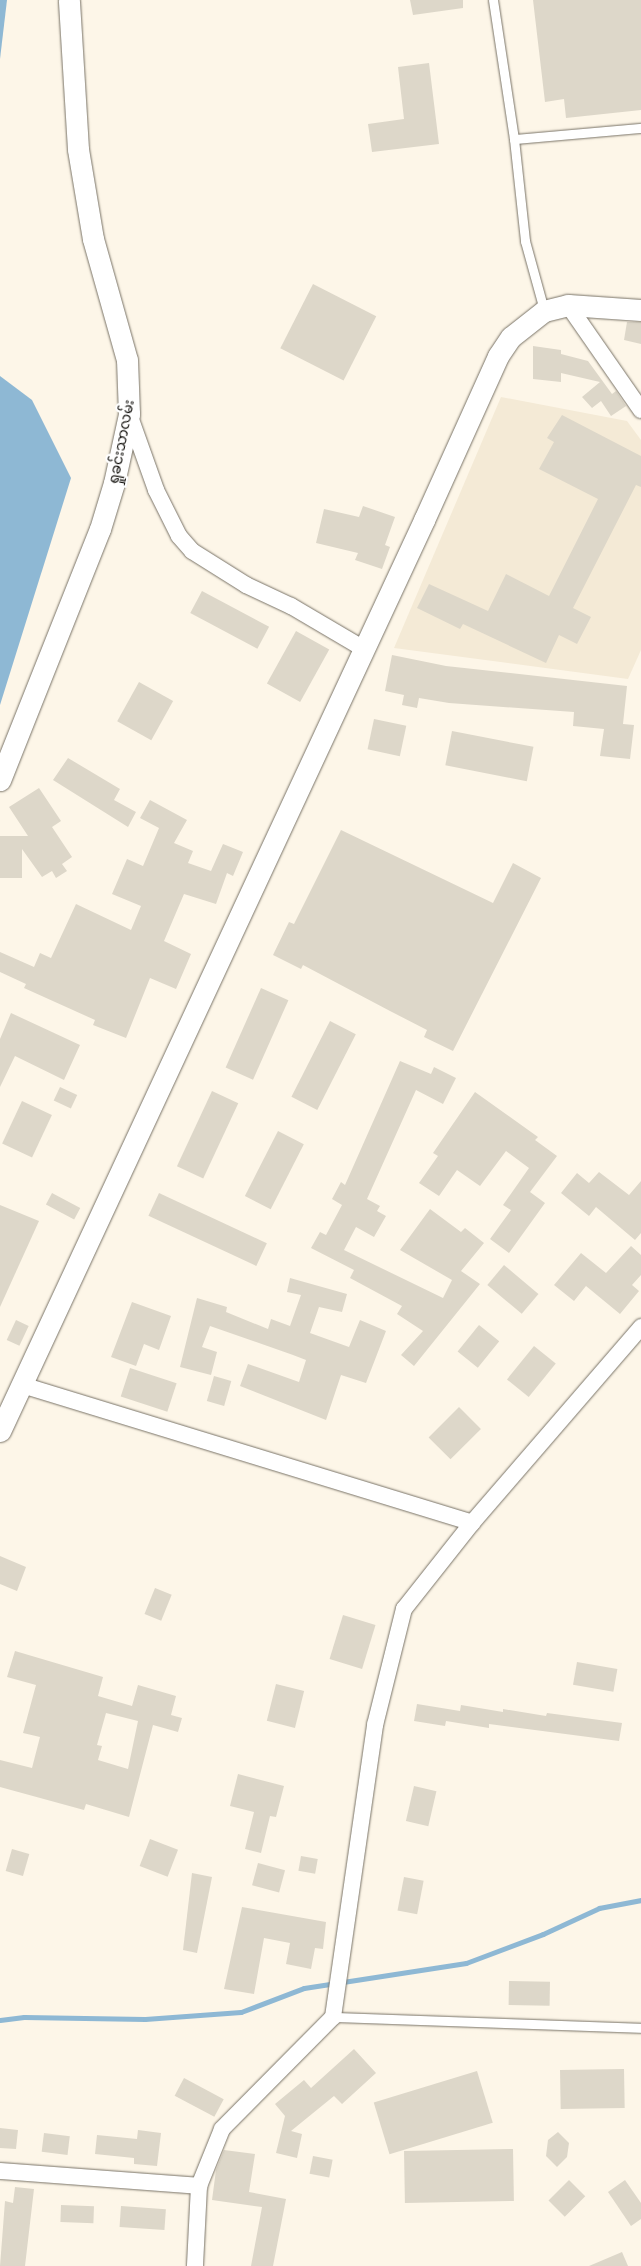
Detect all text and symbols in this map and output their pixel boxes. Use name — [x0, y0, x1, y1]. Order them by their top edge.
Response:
street label: ရှုခင်းသာလမ်း — [105, 398, 137, 486]

